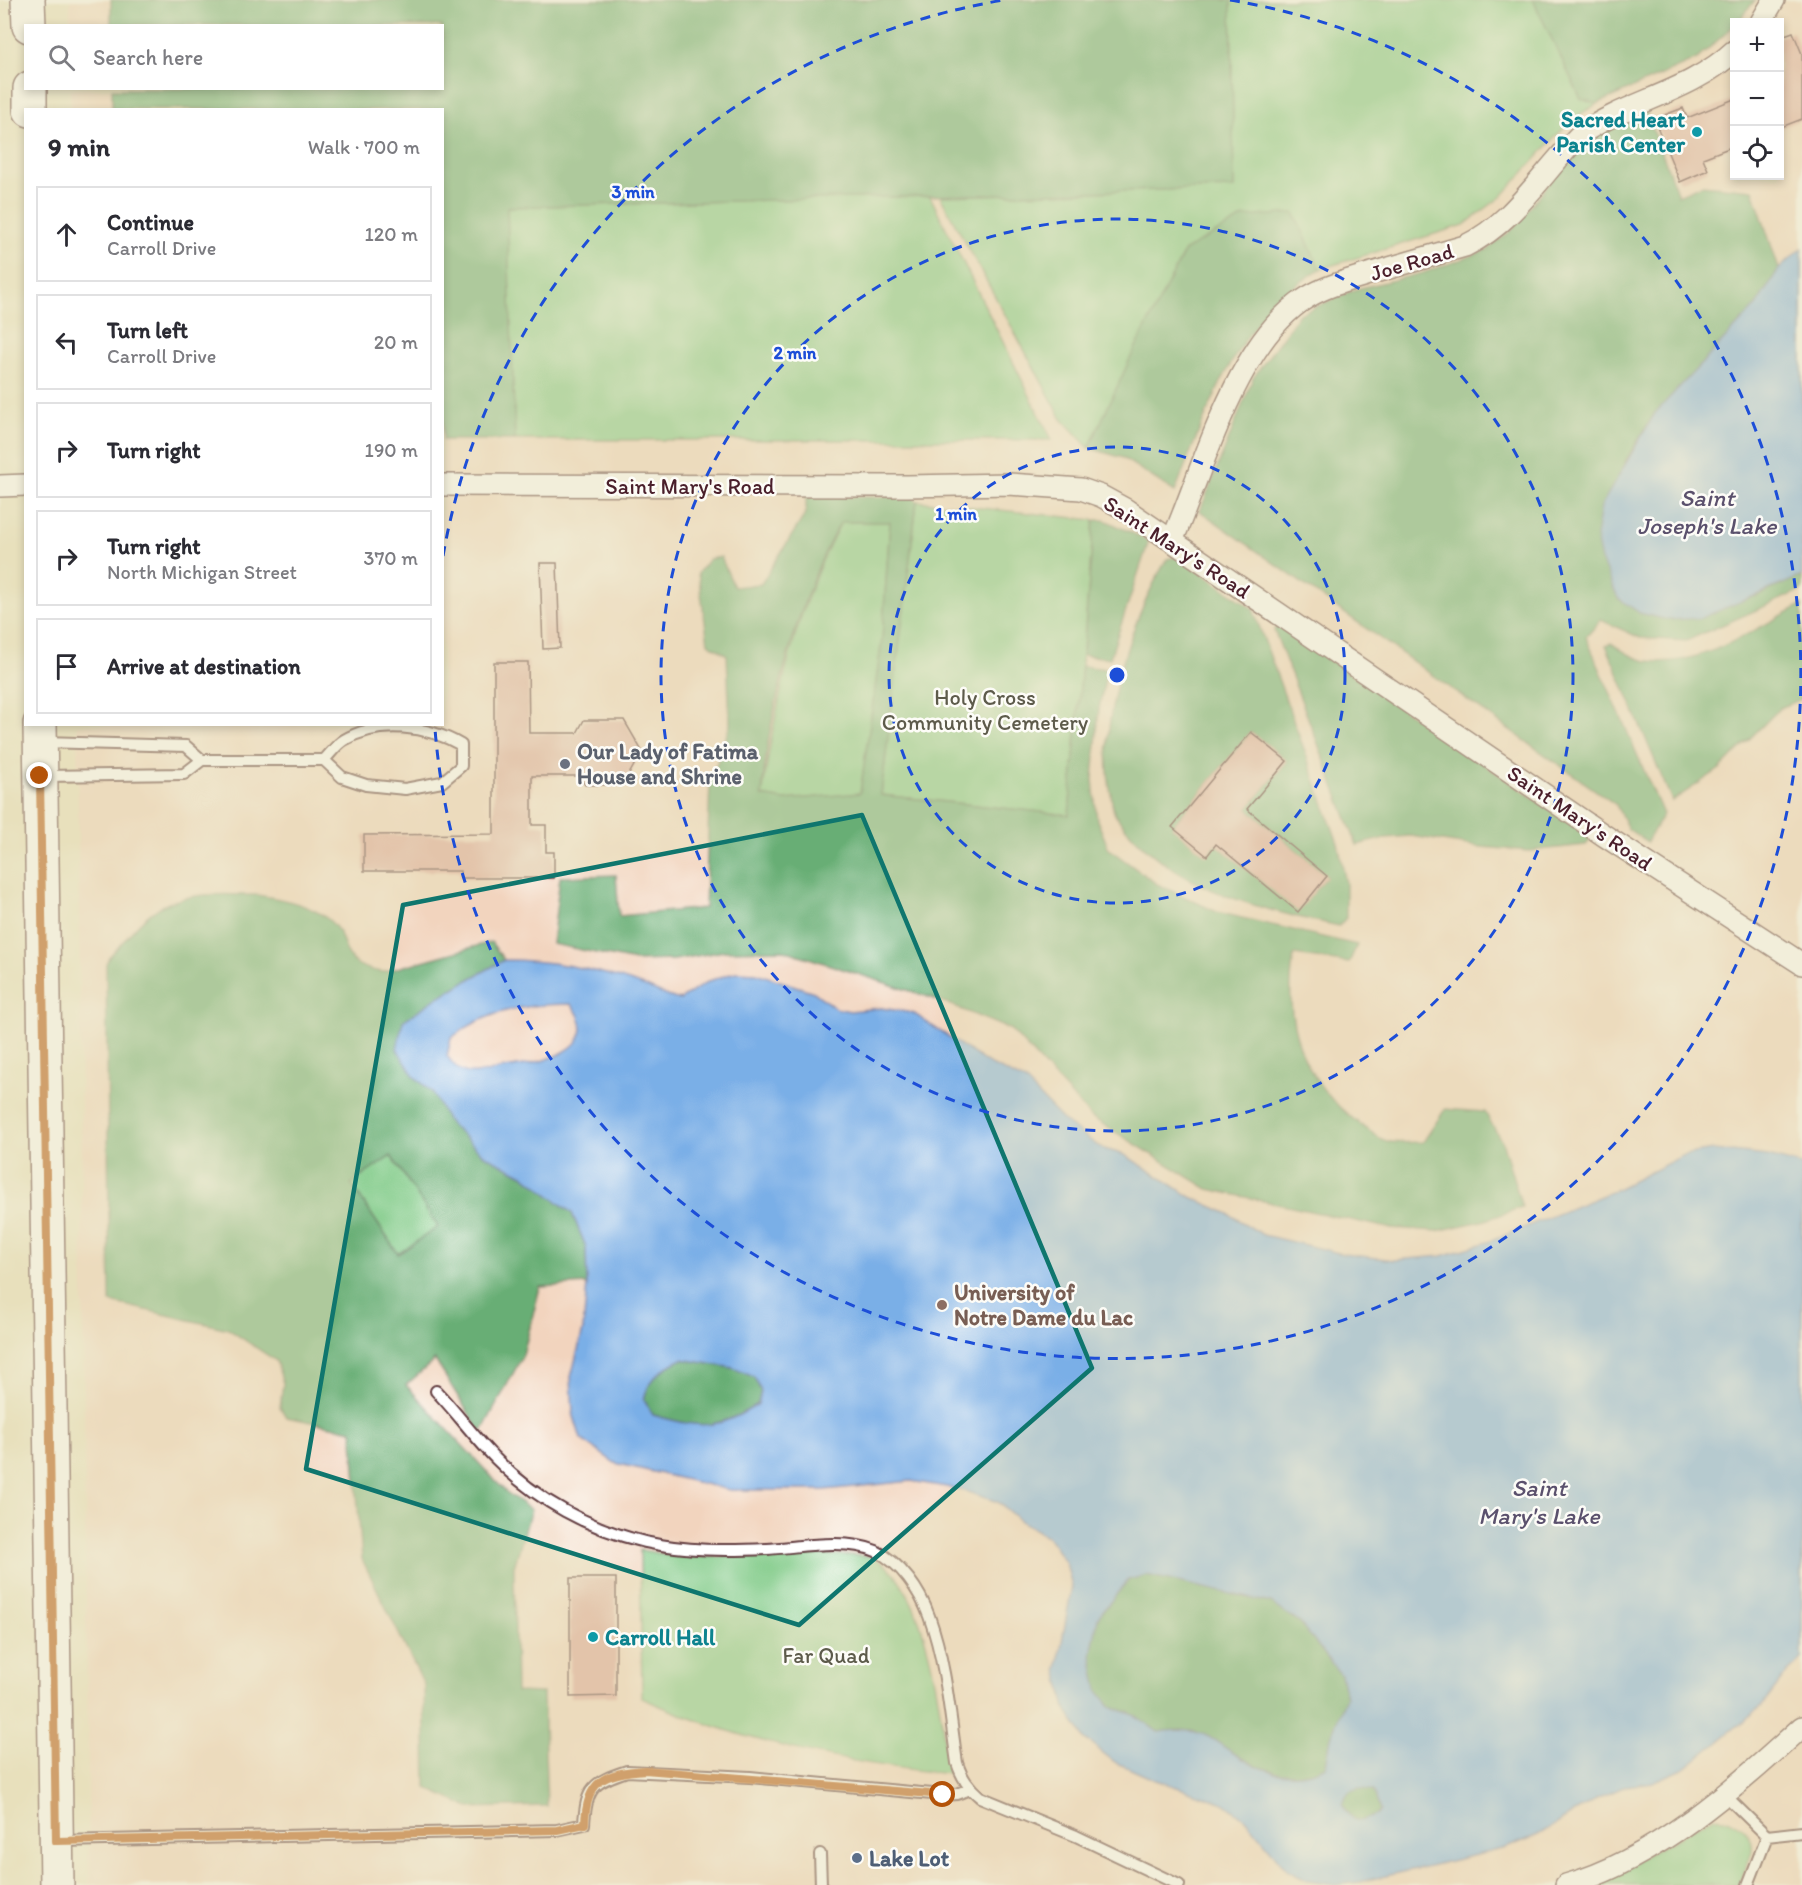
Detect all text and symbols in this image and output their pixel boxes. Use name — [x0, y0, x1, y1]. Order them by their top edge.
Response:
map controls — [1730, 18, 1784, 180]
button: + — [1730, 18, 1784, 72]
search box — [24, 24, 444, 90]
icon: search — [45, 41, 78, 74]
text: Search here — [93, 44, 203, 71]
button: − — [1730, 72, 1784, 126]
place label: Sacred Heart Parish Center — [1556, 106, 1686, 158]
marker: Sacred Heart Parish Center — [1690, 125, 1704, 139]
button: locate — [1730, 126, 1784, 180]
text: 9 min — [48, 131, 110, 163]
text: Walk · 700 m — [308, 135, 420, 159]
text: 3 min — [611, 181, 655, 203]
text: Continue — [107, 209, 194, 236]
icon: ahead — [50, 218, 83, 251]
text: 120 m — [365, 222, 418, 246]
text: Carroll Drive — [107, 236, 216, 260]
street label: Joe Road — [1367, 237, 1457, 287]
text: Turn left — [107, 317, 188, 344]
icon: left — [50, 326, 83, 359]
text: 20 m — [374, 330, 418, 354]
text: 2 min — [774, 342, 817, 364]
text: Carroll Drive — [107, 344, 216, 368]
icon: right — [50, 434, 83, 467]
text: Turn right — [107, 437, 201, 464]
text: 190 m — [365, 438, 418, 462]
street label: Saint Mary's Road — [605, 473, 775, 500]
water label: Saint Joseph's Lake — [1637, 483, 1778, 540]
street label: Saint Mary's Road — [1099, 490, 1255, 604]
text: 1 min — [935, 503, 977, 525]
text: Turn right — [107, 533, 201, 560]
icon: right — [50, 542, 83, 575]
text: 370 m — [364, 546, 418, 570]
text: North Michigan Street — [107, 560, 297, 584]
icon: arrive — [50, 650, 83, 683]
text: Arrive at destination — [107, 653, 301, 680]
centre of rings — [1107, 665, 1127, 685]
park label: Holy Cross Community Cemetery — [882, 684, 1089, 736]
place label: Our Lady of Fatima House and Shrine — [577, 738, 759, 790]
marker: Our Lady of Fatima House and Shrine — [558, 757, 572, 771]
street label: Saint Mary's Road — [1502, 759, 1658, 877]
route end — [26, 762, 52, 788]
place label: University of Notre Dame du Lac — [954, 1279, 1133, 1331]
marker: University of Notre Dame du Lac — [935, 1298, 949, 1312]
water label: Saint Mary's Lake — [1478, 1473, 1601, 1530]
place label: Carroll Hall — [605, 1624, 716, 1651]
marker: Carroll Hall — [586, 1630, 600, 1644]
park label: Far Quad — [783, 1642, 870, 1669]
route start — [929, 1781, 955, 1807]
place label: Lake Lot — [869, 1845, 950, 1872]
marker: Lake Lot — [850, 1851, 864, 1865]

